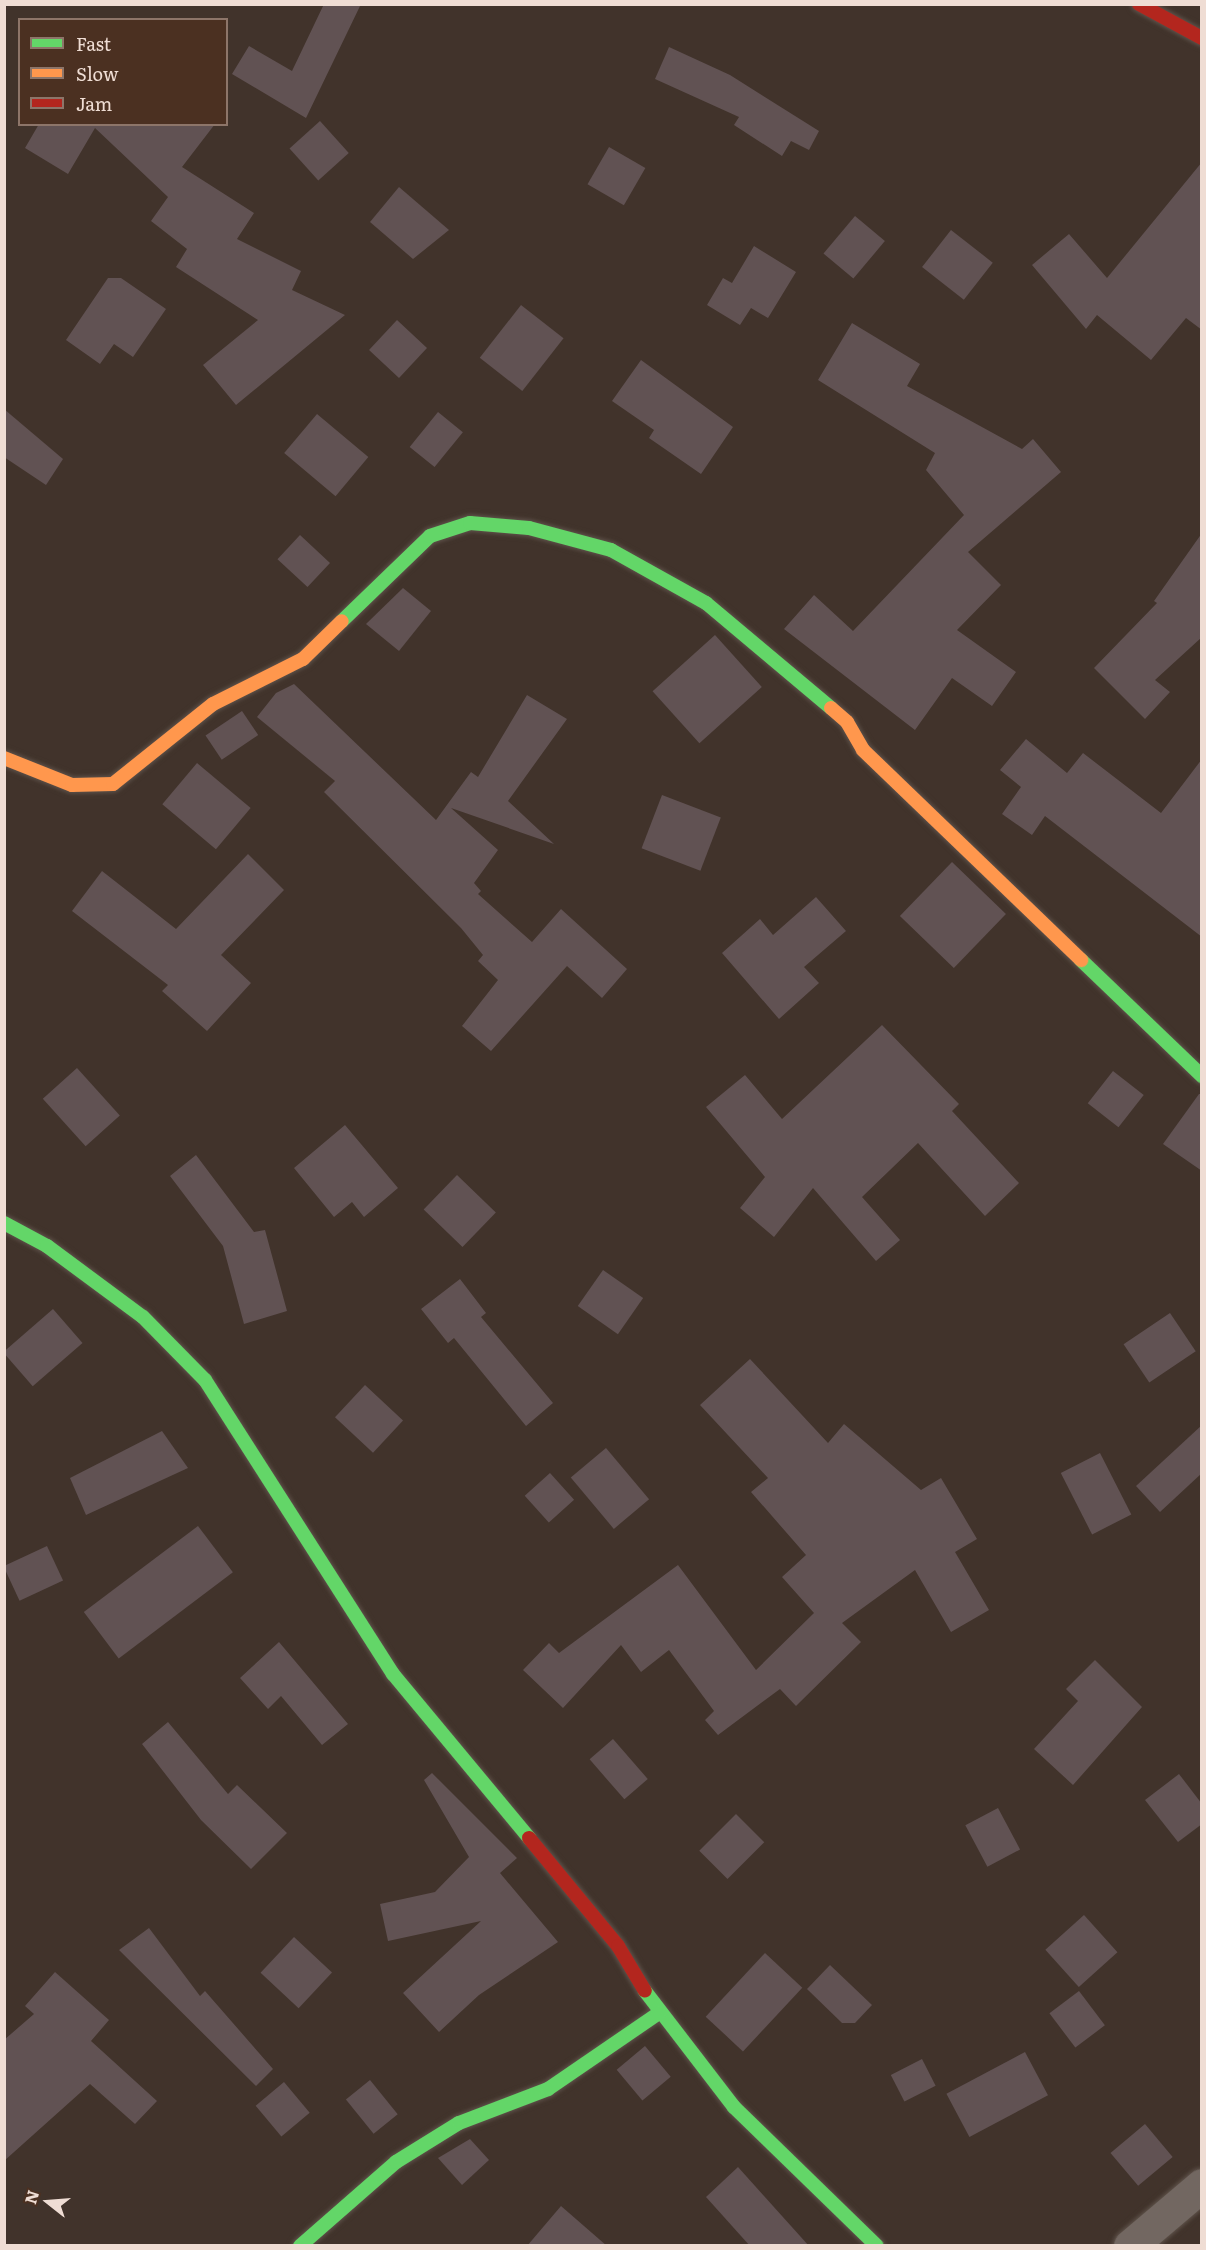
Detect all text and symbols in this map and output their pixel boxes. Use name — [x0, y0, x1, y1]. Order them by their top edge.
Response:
legend — [18, 18, 228, 126]
text: Fast — [76, 30, 111, 57]
text: Slow — [76, 60, 118, 87]
text: Jam — [76, 90, 112, 117]
north arrow — [18, 2172, 78, 2232]
text: N — [17, 2187, 44, 2207]

